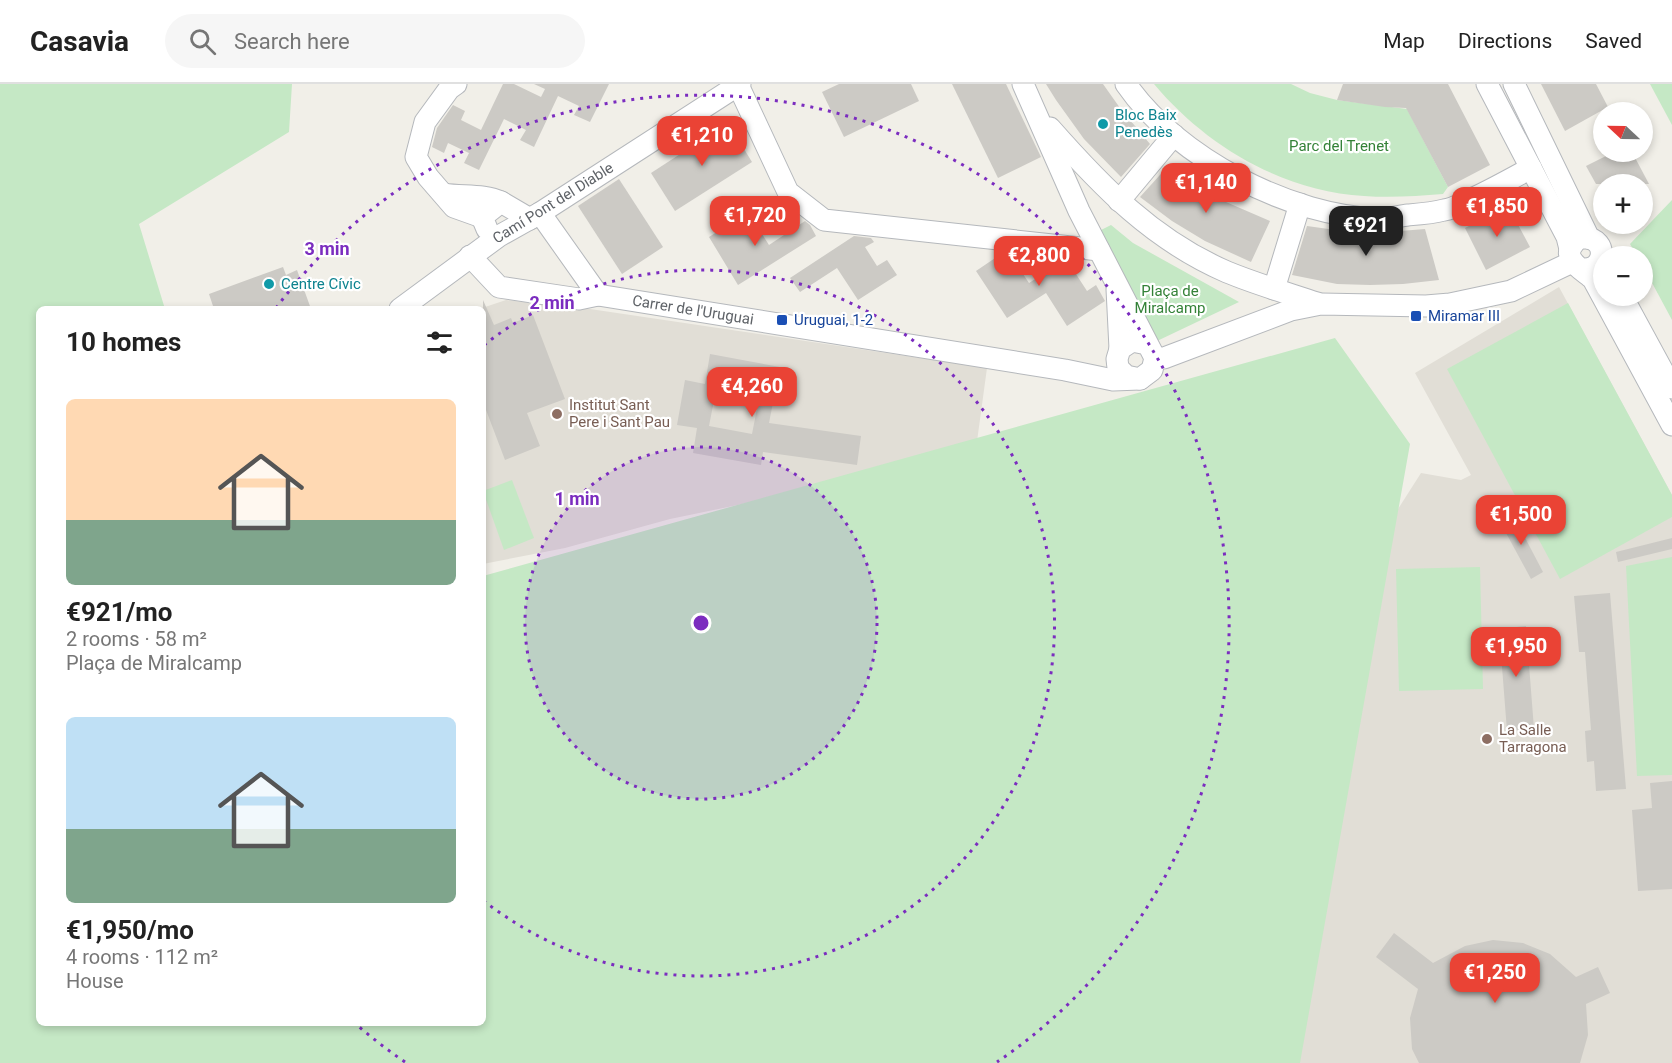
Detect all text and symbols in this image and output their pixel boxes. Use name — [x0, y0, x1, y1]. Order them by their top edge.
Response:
search box — [165, 14, 585, 68]
text: Casavia — [30, 25, 129, 58]
icon: search — [186, 25, 219, 58]
text: Search here — [234, 29, 350, 54]
text: Map — [1383, 29, 1425, 53]
text: Directions — [1458, 29, 1552, 53]
text: Saved — [1585, 29, 1642, 53]
north arrow — [1593, 102, 1653, 162]
map controls — [1593, 102, 1653, 306]
place label: Bloc Baix Penedès — [1115, 106, 1177, 141]
pin: €1,210 — [653, 116, 751, 167]
marker: Bloc Baix Penedès — [1096, 117, 1110, 131]
text: €1,210 — [671, 123, 733, 147]
park label: Parc del Trenet — [1289, 137, 1389, 155]
street label: Camí Pont del Diable — [489, 159, 617, 247]
pin: €1,140 — [1157, 163, 1255, 214]
text: €1,140 — [1175, 170, 1237, 194]
button: + — [1593, 174, 1653, 234]
pin: €1,850 — [1448, 187, 1546, 238]
text: €1,850 — [1466, 194, 1528, 218]
pin: €1,720 — [706, 196, 804, 247]
text: €1,720 — [724, 203, 786, 227]
pin: €921 — [1330, 206, 1402, 257]
text: €921 — [1343, 213, 1389, 237]
pin: €2,800 — [990, 236, 1088, 287]
text: 3 min — [304, 238, 350, 259]
text: €2,800 — [1008, 243, 1070, 267]
button: − — [1593, 246, 1653, 306]
place label: Centre Cívic — [281, 275, 361, 293]
marker: Centre Cívic — [262, 277, 276, 291]
park label: Plaça de Miralcamp — [1135, 282, 1205, 317]
text: 2 min — [529, 292, 575, 313]
street label: Carrer de l'Uruguai — [631, 292, 755, 328]
place label: Miramar III — [1428, 307, 1500, 325]
marker: Miramar III — [1409, 309, 1423, 323]
place label: Uruguai, 1-2 — [794, 311, 873, 329]
marker: Uruguai, 1-2 — [775, 313, 789, 327]
icon: filters — [423, 326, 456, 359]
text: 10 homes — [66, 327, 181, 357]
pin: €4,260 — [703, 367, 801, 418]
text: €4,260 — [721, 374, 783, 398]
place label: Institut Sant Pere i Sant Pau — [569, 396, 670, 431]
marker: Institut Sant Pere i Sant Pau — [550, 407, 564, 421]
icon: home — [207, 438, 315, 546]
text: 1 min — [554, 488, 600, 509]
pin: €1,500 — [1472, 495, 1570, 546]
text: €1,500 — [1490, 502, 1552, 526]
text: €921/mo — [66, 597, 173, 627]
centre of rings — [691, 613, 711, 633]
text: 2 rooms · 58 m² — [66, 627, 207, 651]
pin: €1,950 — [1467, 627, 1565, 678]
text: €1,950 — [1485, 634, 1547, 658]
text: Plaça de Miralcamp — [66, 651, 242, 675]
place label: La Salle Tarragona — [1499, 721, 1567, 756]
marker: La Salle Tarragona — [1480, 732, 1494, 746]
icon: home — [207, 756, 315, 864]
text: €1,950/mo — [66, 915, 194, 945]
text: 4 rooms · 112 m² — [66, 945, 218, 969]
pin: €1,250 — [1446, 953, 1544, 1004]
text: €1,250 — [1464, 960, 1526, 984]
text: House — [66, 969, 124, 993]

